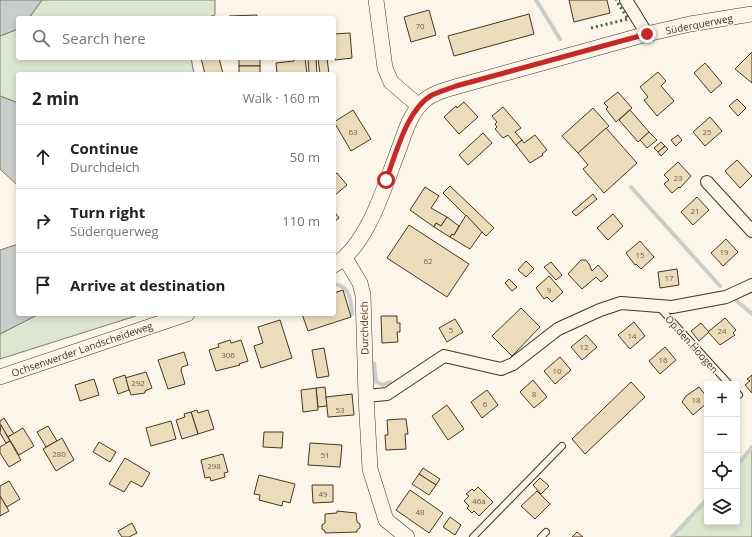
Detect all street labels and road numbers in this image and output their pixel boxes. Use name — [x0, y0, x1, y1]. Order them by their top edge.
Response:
street label: Süderquerweg — [664, 11, 734, 37]
street label: Durchdeich — [357, 301, 371, 355]
street label: Op den Hoogen — [662, 312, 722, 376]
street label: Ochsenwerder Landscheideweg — [10, 318, 155, 380]

